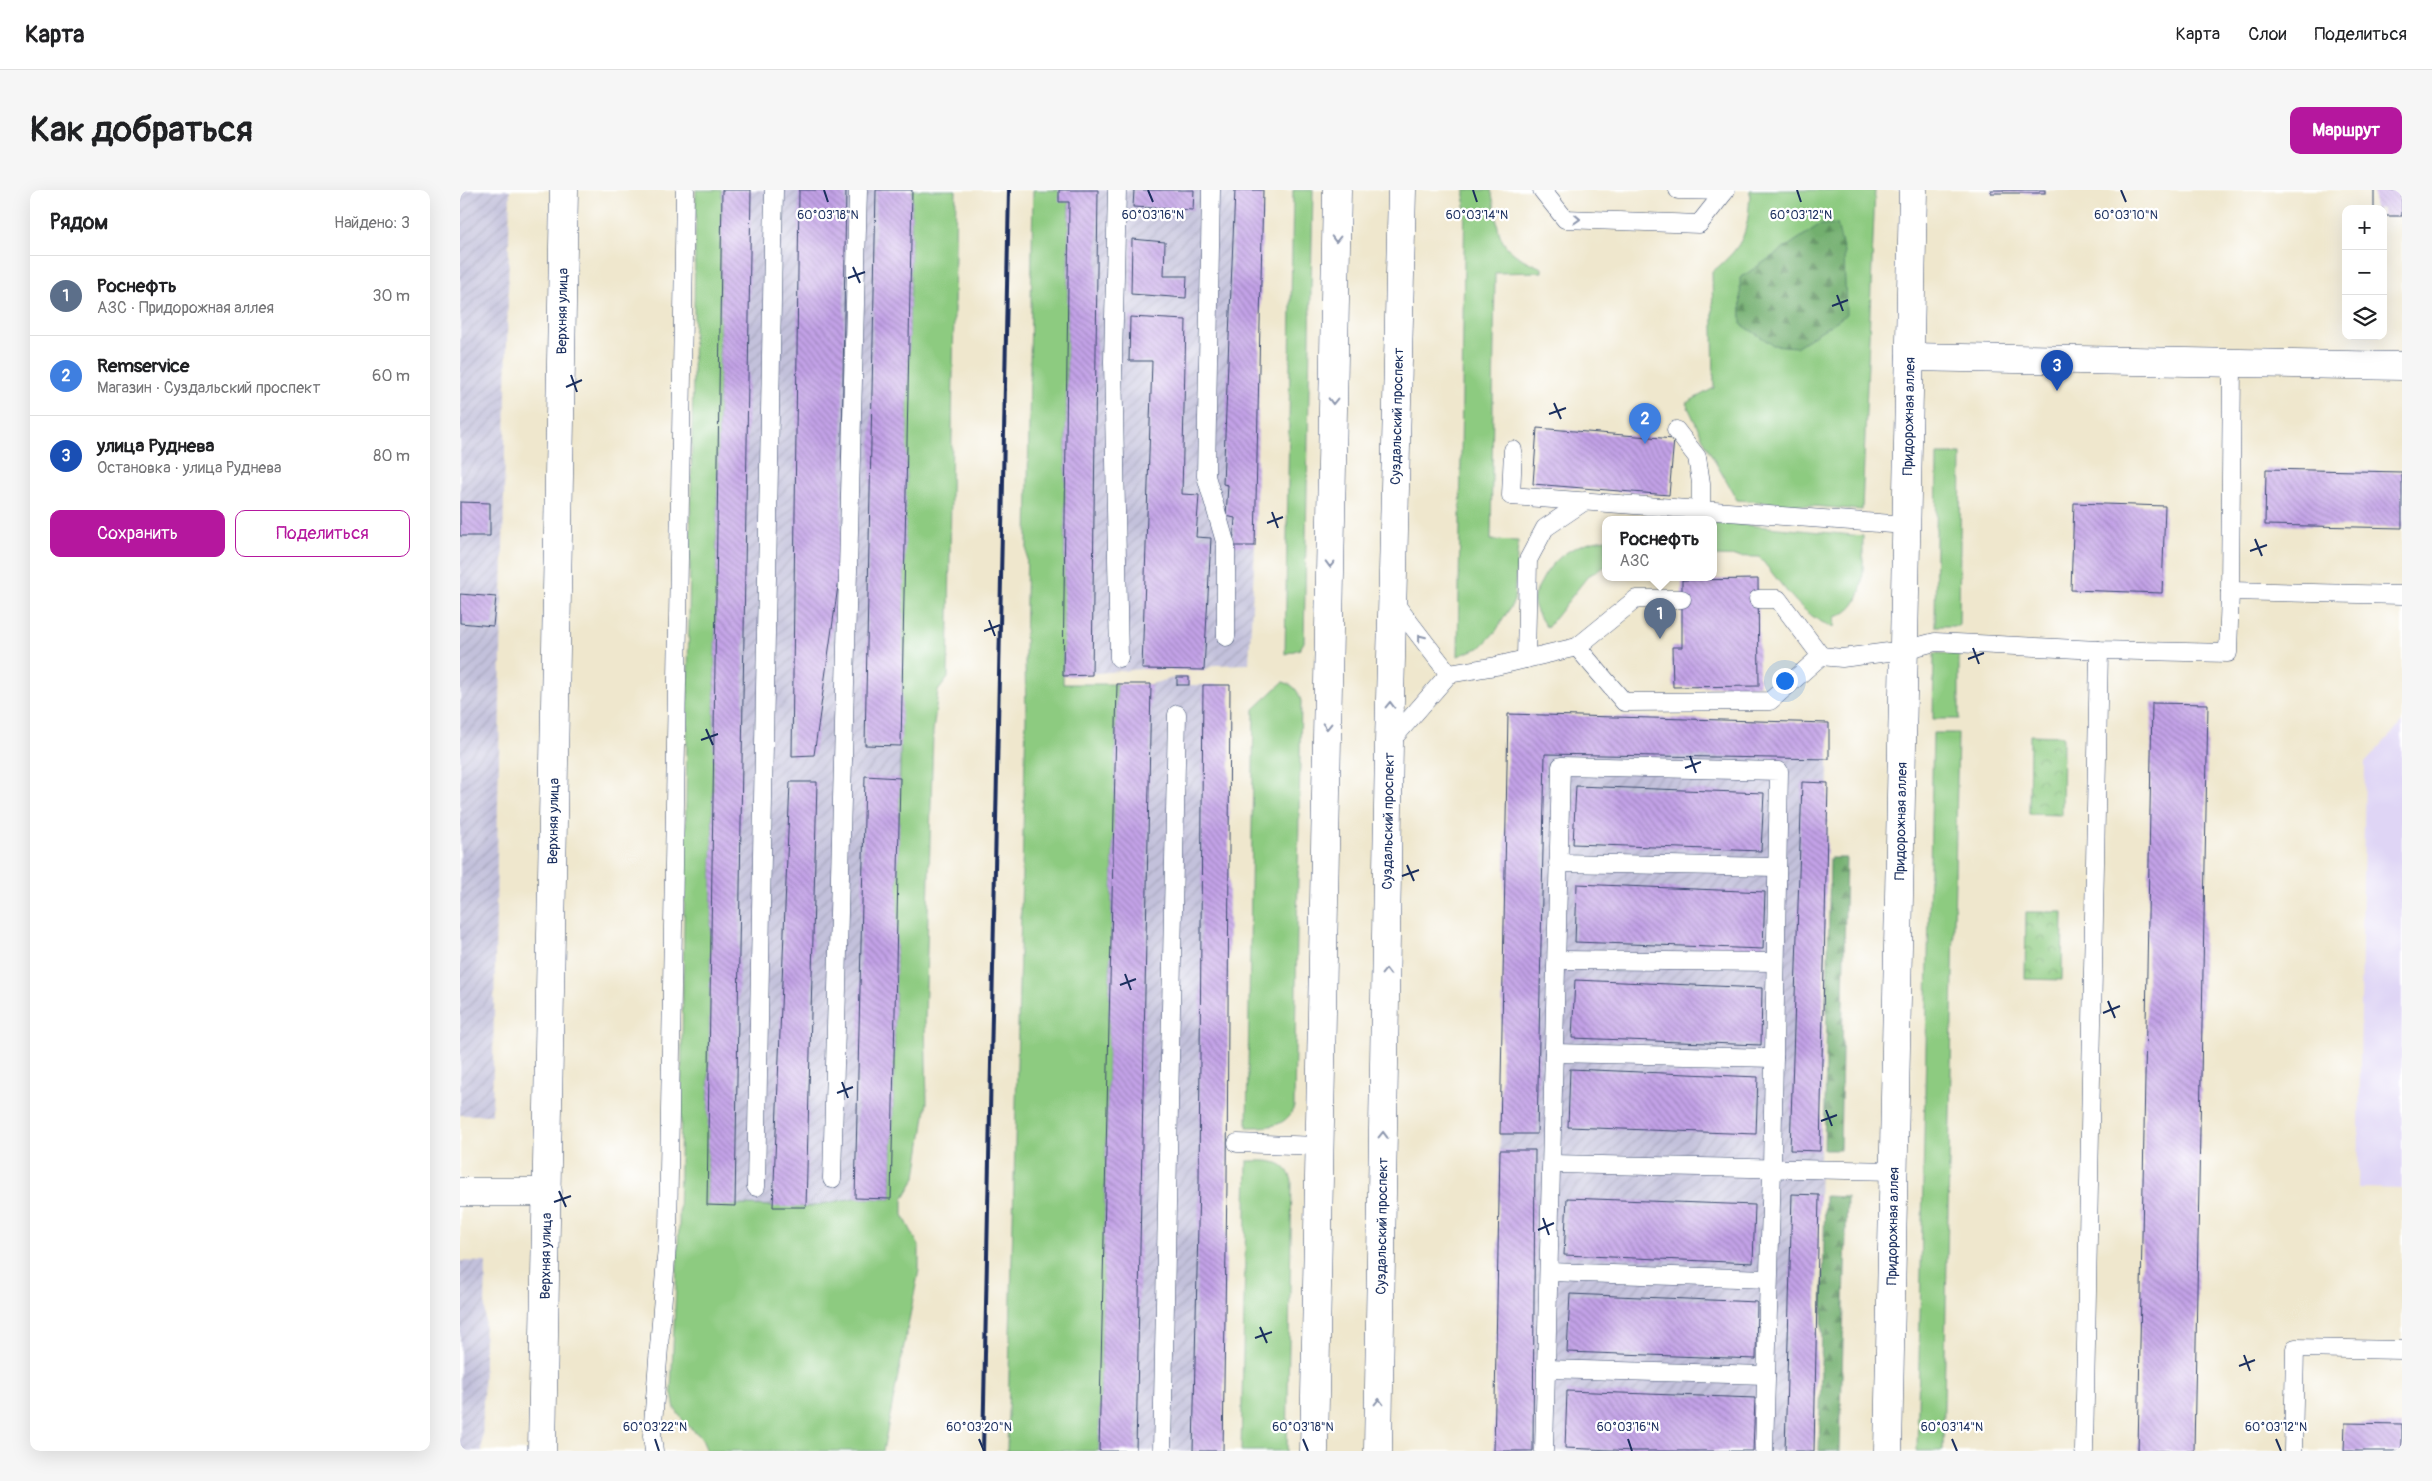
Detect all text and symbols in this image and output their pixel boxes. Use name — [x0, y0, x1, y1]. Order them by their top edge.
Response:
text: Карта — [25, 20, 84, 49]
text: Карта — [2176, 23, 2220, 46]
text: Слои — [2248, 23, 2286, 46]
text: Поделиться — [2314, 23, 2407, 46]
button: Маршрут — [2290, 107, 2402, 154]
text: Как добраться — [30, 108, 253, 152]
map controls — [2342, 205, 2387, 340]
button: + — [2342, 205, 2387, 250]
text: 60°03'18"N — [797, 208, 859, 223]
text: 60°03'16"N — [1122, 208, 1184, 223]
text: 60°03'14"N — [1446, 208, 1508, 223]
text: 60°03'12"N — [1770, 208, 1832, 223]
text: 60°03'10"N — [2094, 208, 2158, 223]
text: Рядом — [50, 209, 108, 236]
text: Найдено: 3 — [334, 213, 410, 233]
one-way arrow — [1573, 214, 1581, 225]
one-way arrow — [1331, 235, 1341, 243]
button: − — [2342, 250, 2387, 295]
street label: Верхняя улица — [553, 268, 572, 355]
text: Роснефть — [97, 274, 177, 298]
text: 1 — [63, 286, 69, 306]
text: 30 m — [372, 286, 410, 306]
button: layers — [2342, 295, 2387, 340]
text: АЗС · Придорожная аллея — [97, 298, 274, 318]
street label: Суздальский проспект — [1387, 347, 1407, 485]
pin: 3 — [2041, 350, 2073, 391]
text: Remservice — [97, 354, 189, 378]
street label: Придорожная аллея — [1899, 357, 1919, 475]
text: 2 — [62, 366, 70, 386]
text: 60 m — [372, 366, 410, 386]
text: Магазин · Суздальский проспект — [97, 378, 320, 398]
one-way arrow — [1328, 398, 1338, 405]
pin: 2 — [1629, 403, 1661, 444]
text: улица Руднева — [97, 434, 214, 458]
text: 3 — [62, 446, 70, 466]
text: 80 m — [373, 446, 410, 466]
text: Остановка · улица Руднева — [97, 458, 282, 478]
button: Сохранить — [50, 510, 225, 557]
button: Поделиться — [235, 510, 410, 557]
popup — [1602, 516, 1717, 581]
text: Роснефть — [1620, 527, 1699, 551]
text: АЗС — [1620, 551, 1649, 571]
one-way arrow — [1325, 560, 1335, 568]
pin: 1 — [1644, 598, 1676, 639]
one-way arrow — [1417, 634, 1426, 643]
your location — [1772, 668, 1798, 694]
one-way arrow — [1385, 701, 1395, 708]
one-way arrow — [1322, 722, 1332, 730]
street label: Суздальский проспект — [1379, 752, 1398, 890]
street label: Придорожная аллея — [1891, 762, 1911, 880]
street label: Верхняя улица — [544, 778, 563, 865]
one-way arrow — [1381, 968, 1391, 976]
one-way arrow — [1378, 1131, 1388, 1138]
street label: Суздальский проспект — [1372, 1157, 1392, 1295]
street label: Придорожная аллея — [1883, 1167, 1903, 1285]
street label: Верхняя улица — [537, 1213, 555, 1299]
one-way arrow — [1374, 1398, 1384, 1406]
text: 60°03'22"N — [623, 1420, 687, 1435]
text: 60°03'20"N — [946, 1420, 1012, 1435]
text: 60°03'18"N — [1272, 1420, 1334, 1435]
text: 60°03'16"N — [1597, 1420, 1659, 1435]
text: 60°03'14"N — [1921, 1420, 1983, 1435]
text: 60°03'12"N — [2245, 1420, 2307, 1435]

